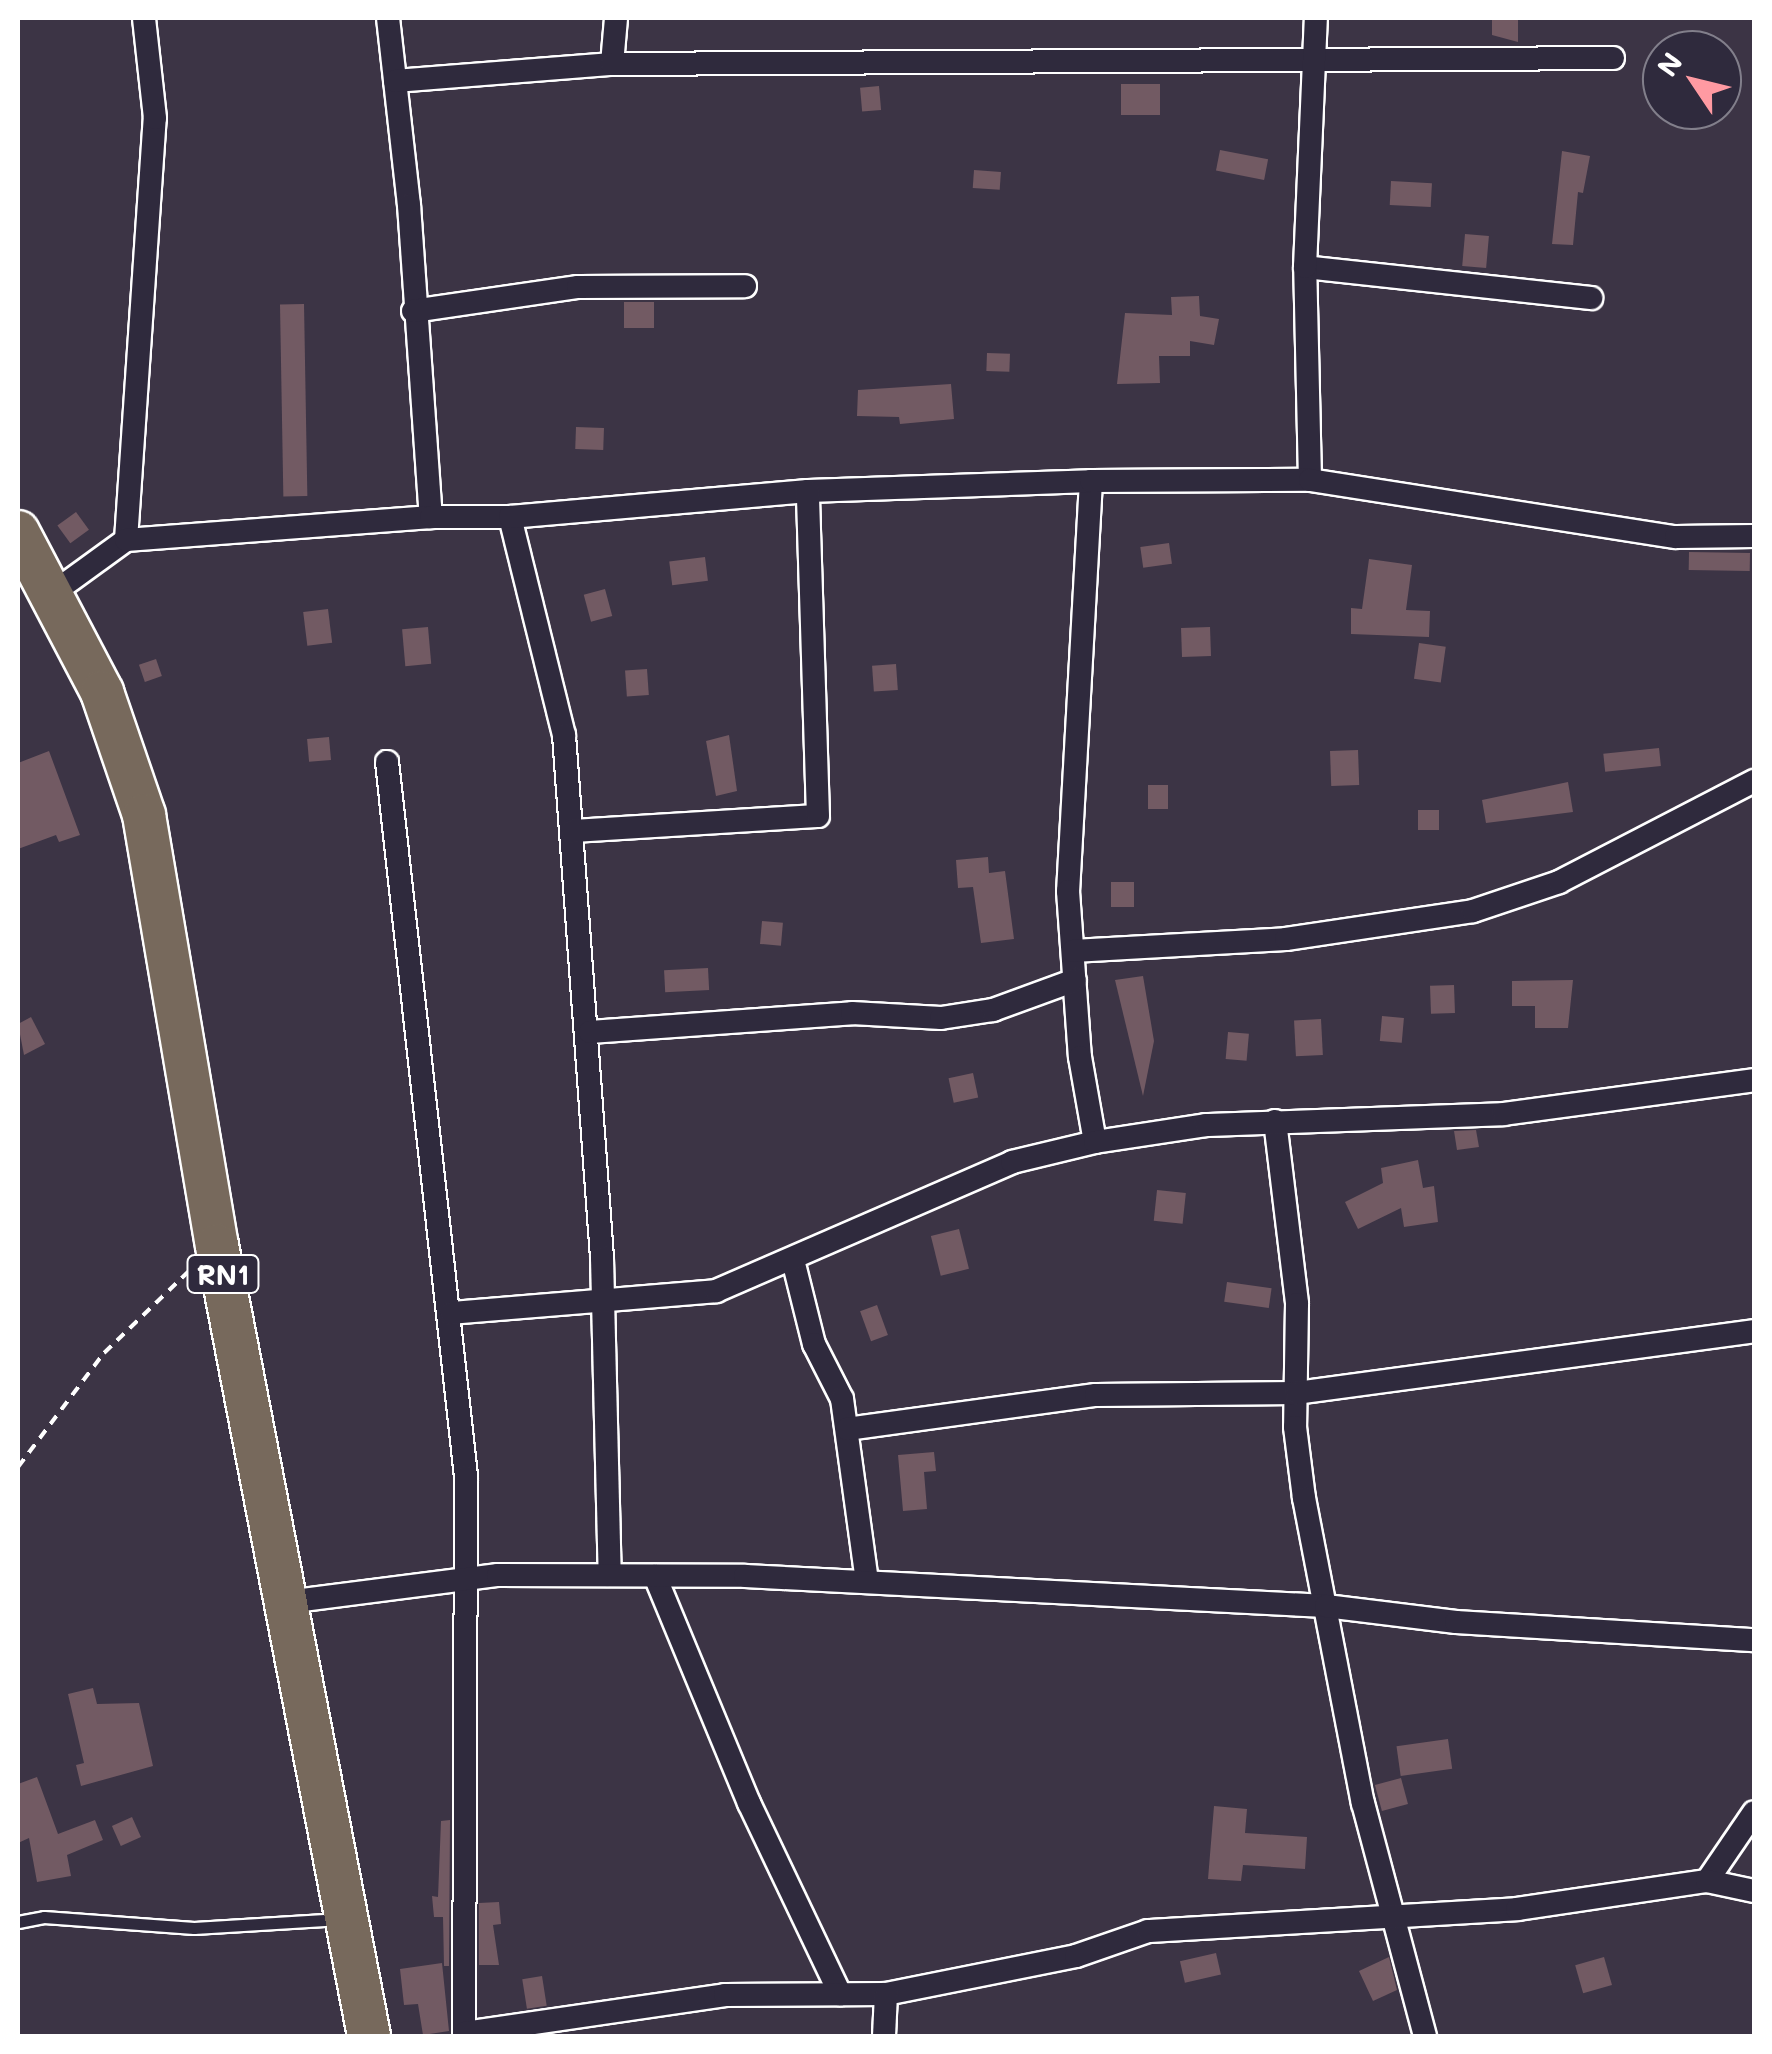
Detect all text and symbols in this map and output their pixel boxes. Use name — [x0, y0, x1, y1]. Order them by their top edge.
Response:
north arrow — [1642, 30, 1742, 130]
text: N — [1648, 45, 1690, 83]
road number: RN1 — [186, 1251, 260, 1297]

